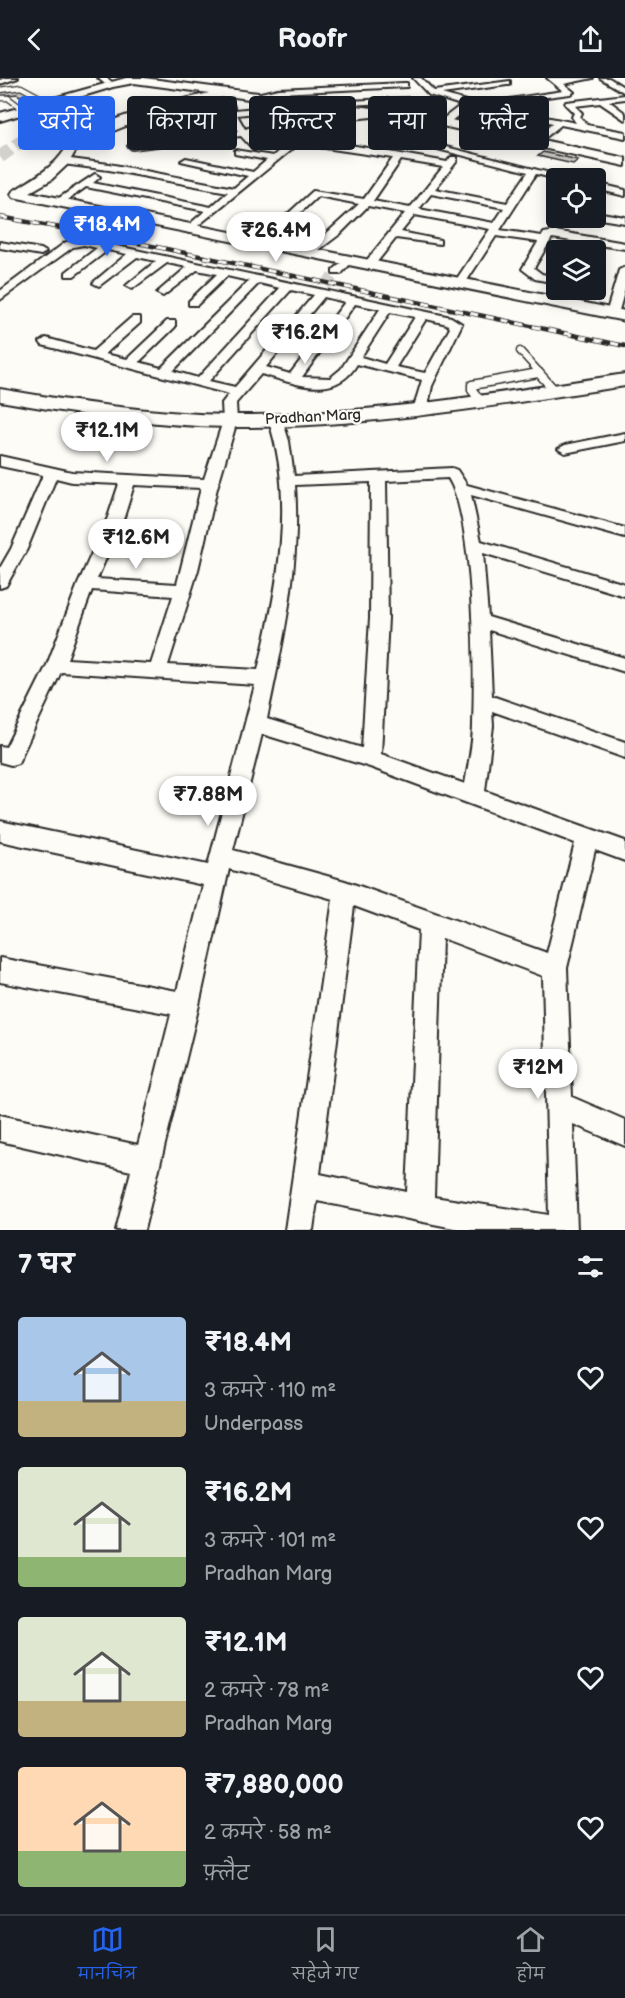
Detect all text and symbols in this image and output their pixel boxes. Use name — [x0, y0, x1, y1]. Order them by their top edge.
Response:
icon: back — [18, 23, 51, 56]
text: Roofr — [278, 23, 347, 55]
icon: share — [574, 23, 607, 56]
chip: खरीदें — [18, 96, 115, 150]
chip: किराया — [127, 96, 237, 150]
chip: फ़िल्टर — [249, 96, 356, 150]
chip: नया — [368, 96, 447, 150]
chip: फ़्लैट — [459, 96, 549, 150]
map controls — [546, 168, 606, 300]
button: locate — [546, 168, 606, 228]
pin: ₹18.4M — [58, 206, 156, 257]
pin: ₹26.4M — [227, 212, 325, 263]
text: ₹18.4M — [73, 213, 141, 237]
text: ₹26.4M — [240, 219, 312, 243]
button: layers — [546, 240, 606, 300]
pin: ₹16.2M — [256, 314, 354, 365]
text: ₹16.2M — [271, 321, 339, 345]
street label: Pradhan Marg — [264, 405, 362, 429]
pin: ₹12.1M — [58, 412, 156, 463]
text: ₹12.1M — [75, 419, 139, 443]
pin: ₹12.6M — [87, 519, 185, 570]
text: ₹12.6M — [102, 526, 170, 550]
pin: ₹7.88M — [159, 776, 257, 827]
text: ₹7.88M — [173, 783, 243, 807]
pin: ₹12M — [502, 1049, 574, 1100]
text: ₹12M — [512, 1056, 564, 1080]
text: 7 घर — [18, 1250, 74, 1281]
icon: filters — [574, 1250, 607, 1283]
text: ₹18.4M — [204, 1328, 292, 1359]
icon: home — [66, 1341, 138, 1413]
icon: heart — [574, 1361, 607, 1394]
text: 3 कमरे · 110 m² — [204, 1379, 336, 1403]
text: Underpass — [204, 1412, 303, 1436]
text: ₹16.2M — [204, 1478, 292, 1509]
icon: home — [66, 1491, 138, 1563]
icon: heart — [574, 1511, 607, 1544]
text: 3 कमरे · 101 m² — [204, 1529, 336, 1553]
text: Pradhan Marg — [204, 1562, 332, 1586]
text: ₹12.1M — [204, 1628, 287, 1659]
icon: home — [66, 1641, 138, 1713]
icon: heart — [574, 1661, 607, 1694]
text: 2 कमरे · 78 m² — [204, 1679, 329, 1703]
text: Pradhan Marg — [204, 1712, 332, 1736]
text: ₹7,880,000 — [204, 1770, 344, 1801]
icon: home — [66, 1791, 138, 1863]
icon: heart — [574, 1811, 607, 1844]
text: 2 कमरे · 58 m² — [204, 1821, 332, 1845]
text: फ़्लैट — [204, 1862, 250, 1886]
tab: मानचित्र — [78, 1923, 136, 1991]
tab: सहेजे गए — [292, 1923, 359, 1991]
tab: होम — [514, 1923, 547, 1991]

